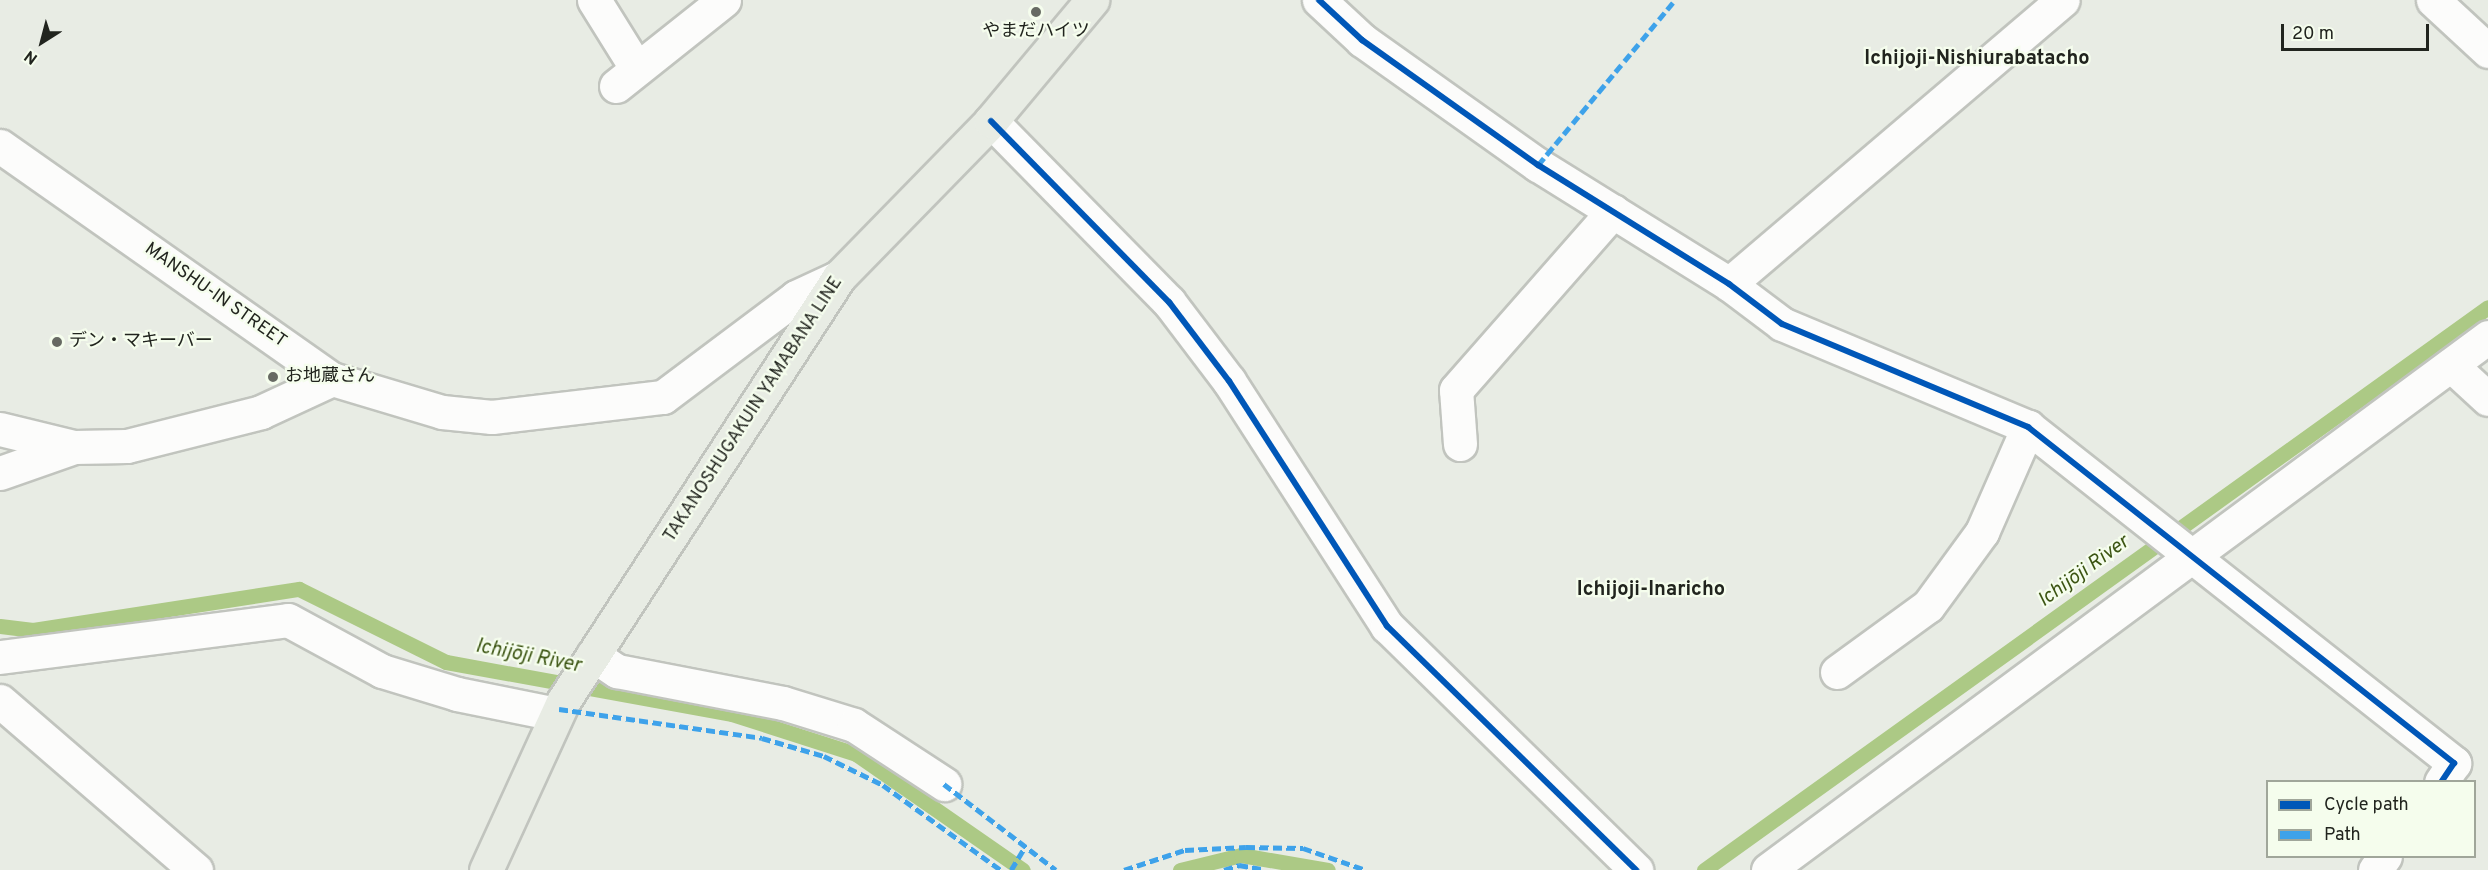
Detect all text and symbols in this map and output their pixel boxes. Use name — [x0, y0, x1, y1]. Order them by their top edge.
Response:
marker: やまだハイツ — [1029, 5, 1043, 19]
north arrow — [12, 12, 72, 72]
scale bar — [2284, 12, 2432, 50]
place label: やまだハイツ — [982, 21, 1090, 43]
text: 20 m — [2292, 23, 2334, 46]
text: N — [21, 45, 42, 68]
district label: Ichijoji-Nishiurabatacho — [1864, 47, 2090, 71]
street label: MANSHU-IN STREET — [140, 239, 290, 353]
street label: TAKANOSHUGAKUIN YAMABANA LINE — [660, 273, 848, 547]
place label: デン・マキーバー — [69, 331, 213, 353]
marker: デン・マキーバー — [50, 335, 64, 349]
place label: お地蔵さん — [285, 366, 375, 388]
marker: お地蔵さん — [266, 370, 280, 384]
water label: Ichijōji River — [2034, 531, 2134, 613]
district label: Ichijoji-Inaricho — [1577, 578, 1725, 602]
water label: Ichijōji River — [473, 635, 583, 679]
legend — [2266, 780, 2476, 858]
text: Cycle path — [2324, 794, 2409, 817]
text: Path — [2324, 824, 2361, 847]

